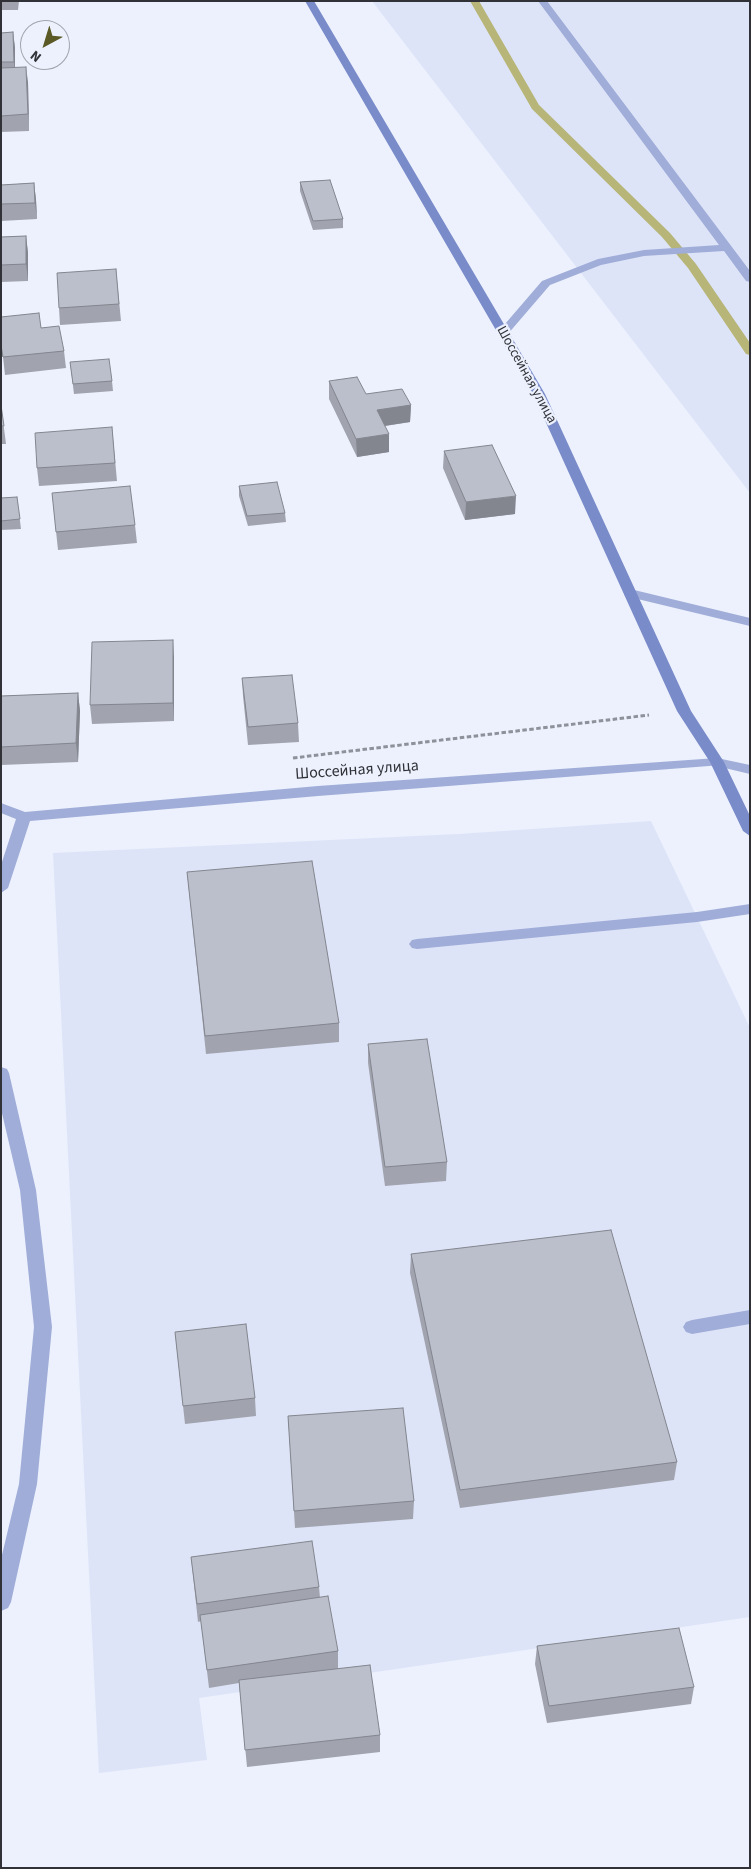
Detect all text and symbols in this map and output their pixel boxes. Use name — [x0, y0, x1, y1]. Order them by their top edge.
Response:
north arrow — [20, 20, 70, 70]
text: N — [26, 45, 46, 67]
street label: Шоссейная улица — [492, 323, 560, 427]
street label: Шоссейная улица — [294, 757, 420, 785]

